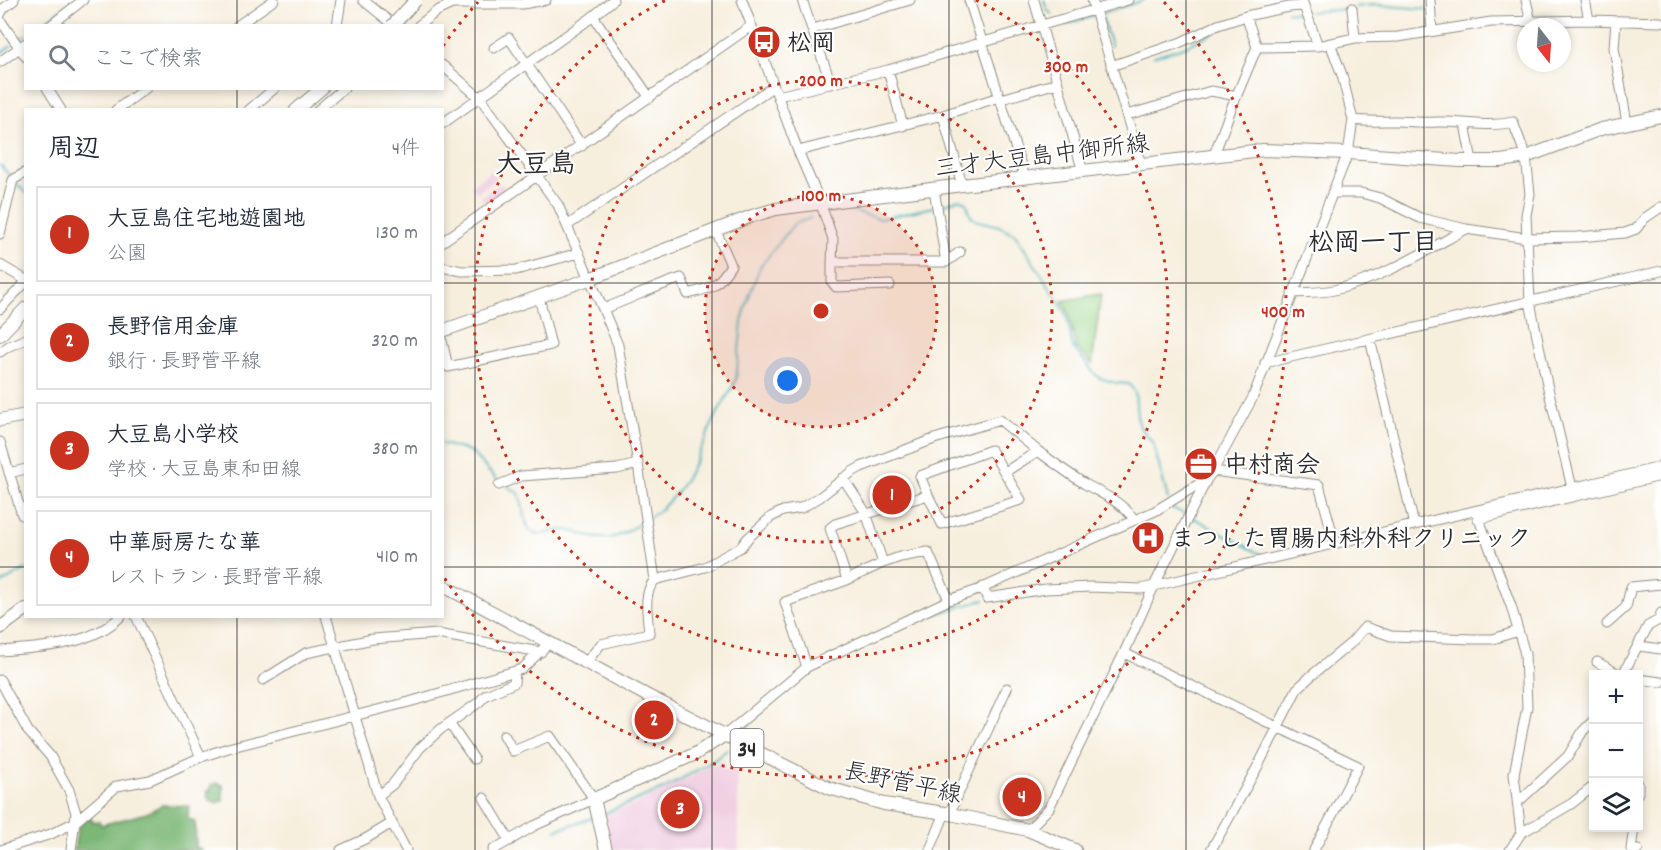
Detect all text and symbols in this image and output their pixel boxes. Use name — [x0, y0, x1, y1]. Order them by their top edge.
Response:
north arrow — [1517, 18, 1571, 72]
search box — [24, 24, 444, 90]
bus stop icon: 松岡 — [746, 24, 782, 60]
place label: 松岡 — [787, 28, 835, 62]
icon: search — [45, 41, 78, 74]
text: ここで検索 — [93, 45, 203, 76]
text: 300 m — [1044, 56, 1088, 81]
text: 200 m — [799, 70, 843, 95]
street label: 三才大豆島中御所線 — [933, 128, 1152, 188]
text: 周辺 — [48, 132, 100, 169]
text: 4件 — [392, 136, 420, 164]
district label: 大豆島 — [496, 147, 577, 186]
text: 100 m — [801, 185, 841, 210]
text: 大豆島住宅地遊園地 — [107, 205, 305, 236]
text: 1 — [67, 220, 72, 248]
text: 130 m — [376, 220, 418, 248]
district label: 松岡一丁目 — [1308, 226, 1438, 263]
text: 公園 — [107, 241, 147, 269]
centre of rings — [811, 301, 831, 321]
text: 400 m — [1261, 301, 1305, 326]
text: 長野信用金庫 — [107, 313, 239, 344]
text: 2 — [65, 328, 74, 356]
text: 320 m — [371, 328, 418, 356]
text: 銀行 · 長野菅平線 — [107, 349, 261, 377]
your location — [773, 366, 802, 395]
text: 大豆島小学校 — [107, 421, 239, 452]
text: 3 — [65, 436, 74, 464]
text: 380 m — [372, 436, 418, 464]
office icon: 中村商会 — [1183, 446, 1219, 482]
place label: 中村商会 — [1224, 450, 1320, 484]
text: 学校 · 大豆島東和田線 — [107, 457, 301, 485]
pin: 1 — [872, 472, 912, 518]
hospital icon: まつした胃腸内科外科クリニック — [1130, 520, 1166, 556]
place label: まつした胃腸内科外科クリニック — [1171, 524, 1531, 558]
text: 中華厨房たな華 — [107, 529, 261, 560]
text: 4 — [65, 544, 74, 572]
text: 410 m — [376, 544, 418, 572]
text: レストラン · 長野菅平線 — [107, 565, 322, 593]
map controls — [1589, 670, 1643, 832]
button: + — [1589, 670, 1643, 724]
pin: 2 — [634, 698, 674, 742]
button: − — [1589, 724, 1643, 778]
road number: 34 — [730, 729, 764, 767]
street label: 長野菅平線 — [840, 756, 965, 814]
pin: 4 — [1002, 774, 1042, 820]
button: layers — [1589, 778, 1643, 832]
pin: 3 — [660, 786, 700, 832]

